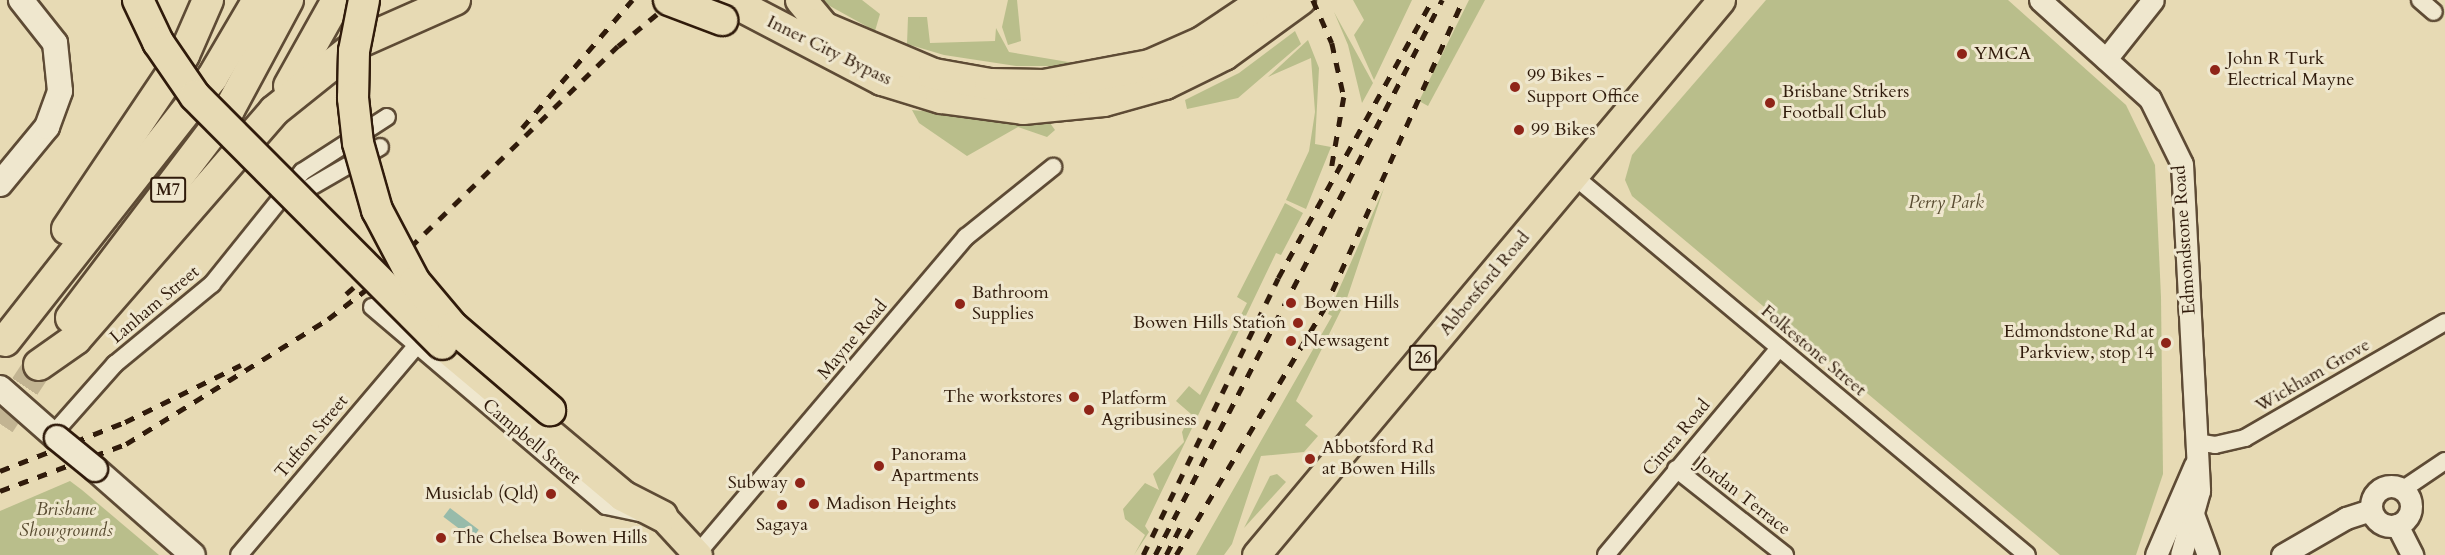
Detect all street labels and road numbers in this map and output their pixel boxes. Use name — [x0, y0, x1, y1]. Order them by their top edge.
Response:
street label: Inner City Bypass — [763, 11, 895, 91]
street label: Edmondstone Road — [2169, 165, 2201, 315]
road number: M7 — [150, 177, 186, 203]
street label: Abbotsford Road — [1435, 228, 1535, 340]
street label: Lanham Street — [106, 261, 204, 349]
street label: Mayne Road — [814, 296, 892, 384]
street label: Folkestone Street — [1756, 301, 1870, 401]
street label: Wickham Grove — [2252, 335, 2374, 417]
road number: 26 — [1408, 345, 1438, 371]
street label: Tufton Street — [271, 391, 353, 483]
street label: Campbell Street — [478, 395, 584, 489]
street label: Cintra Road — [1639, 395, 1715, 481]
street label: Jordan Terrace — [1692, 454, 1794, 540]

